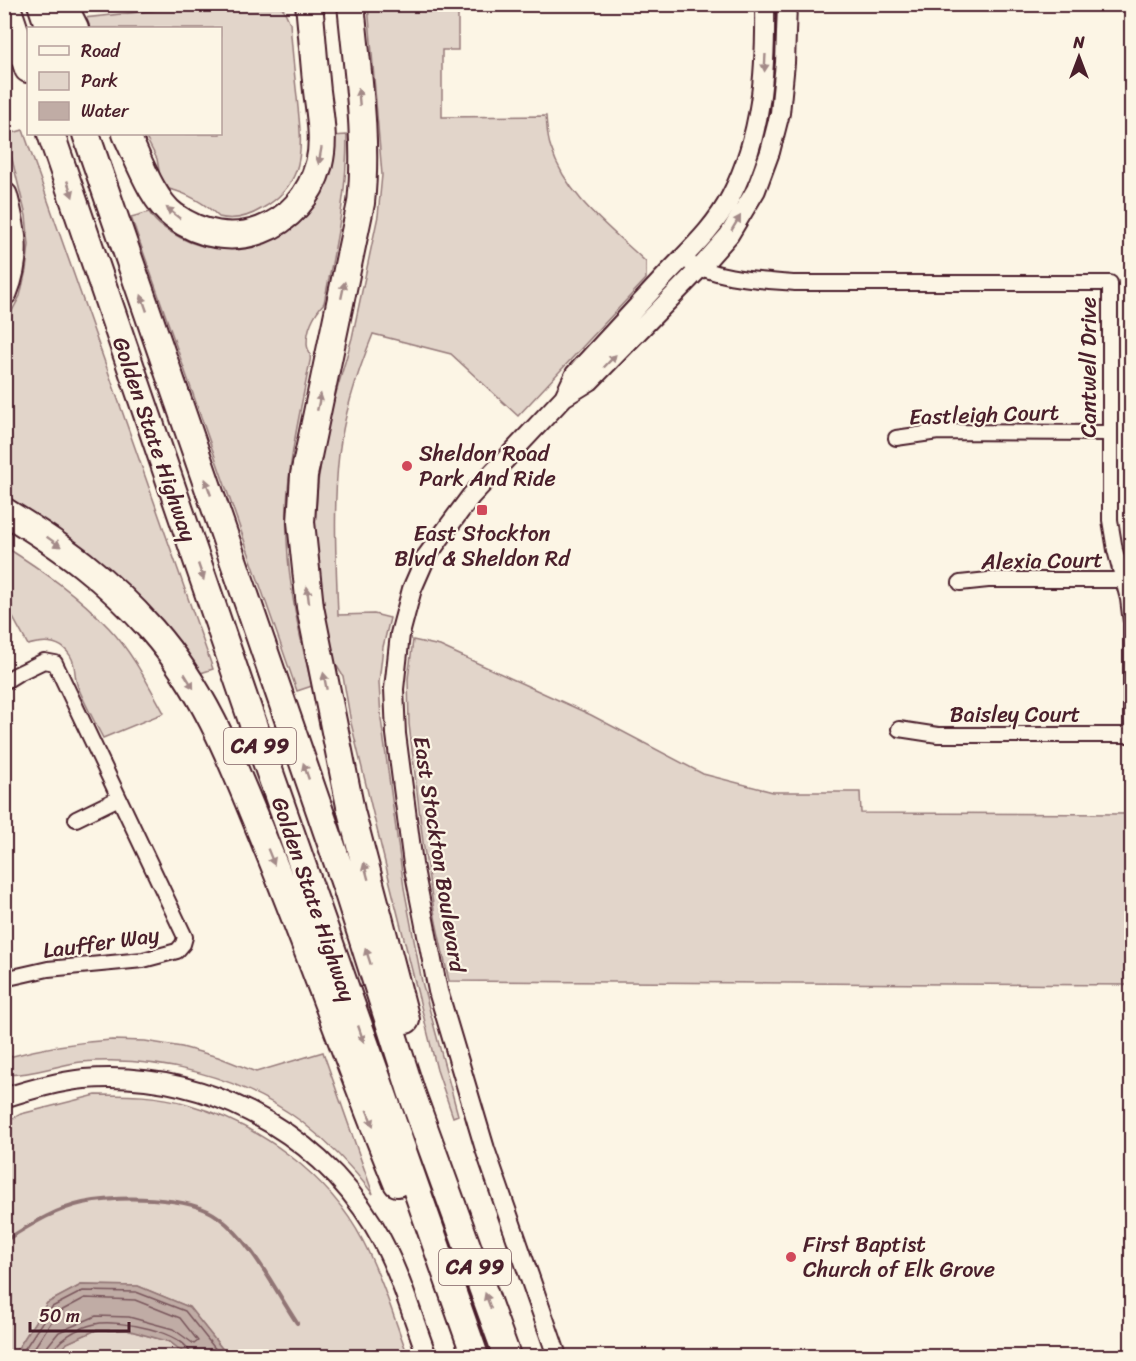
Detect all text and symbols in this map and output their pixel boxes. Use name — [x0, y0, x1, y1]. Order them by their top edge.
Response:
legend — [27, 27, 222, 135]
north arrow — [1049, 27, 1109, 87]
text: N — [1072, 28, 1085, 57]
text: Road — [81, 35, 121, 67]
one-way arrow — [760, 53, 769, 72]
text: Park — [81, 65, 118, 97]
one-way arrow — [354, 88, 364, 107]
text: Water — [81, 95, 130, 127]
one-way arrow — [315, 147, 324, 166]
one-way arrow — [65, 180, 75, 198]
one-way arrow — [165, 208, 180, 220]
one-way arrow — [730, 215, 741, 231]
one-way arrow — [338, 281, 348, 299]
one-way arrow — [139, 294, 149, 312]
street label: Cantwell Drive — [1069, 297, 1108, 437]
street label: Golden State Highway — [101, 331, 208, 548]
one-way arrow — [602, 355, 616, 369]
one-way arrow — [315, 392, 324, 411]
street label: Eastleigh Court — [908, 392, 1060, 437]
place label: Sheldon Road Park And Ride — [419, 434, 556, 498]
marker: Sheldon Road Park And Ride — [400, 459, 414, 473]
one-way arrow — [203, 478, 212, 496]
marker: East Stockton Blvd & Sheldon Rd — [475, 503, 489, 517]
place label: East Stockton Blvd & Sheldon Rd — [394, 514, 571, 578]
one-way arrow — [45, 536, 61, 548]
street label: Alexia Court — [980, 540, 1103, 581]
one-way arrow — [196, 563, 206, 581]
one-way arrow — [303, 585, 313, 604]
one-way arrow — [319, 671, 329, 690]
one-way arrow — [183, 673, 194, 689]
street label: Baisley Court — [950, 695, 1081, 734]
road number: CA 99 — [224, 728, 296, 764]
street label: East Stockton Boulevard — [402, 733, 478, 976]
one-way arrow — [301, 762, 310, 780]
street label: Golden State Highway — [260, 791, 367, 1008]
one-way arrow — [267, 848, 276, 866]
one-way arrow — [361, 862, 371, 880]
street label: Lauffer Way — [40, 915, 162, 970]
one-way arrow — [363, 947, 372, 965]
one-way arrow — [357, 1025, 367, 1043]
one-way arrow — [366, 1109, 375, 1127]
place label: First Baptist Church of Elk Grove — [803, 1225, 995, 1289]
road number: CA 99 — [439, 1249, 511, 1285]
marker: First Baptist Church of Elk Grove — [784, 1250, 798, 1264]
one-way arrow — [482, 1292, 492, 1310]
scale bar — [30, 1295, 129, 1333]
text: 50 m — [39, 1300, 80, 1332]

